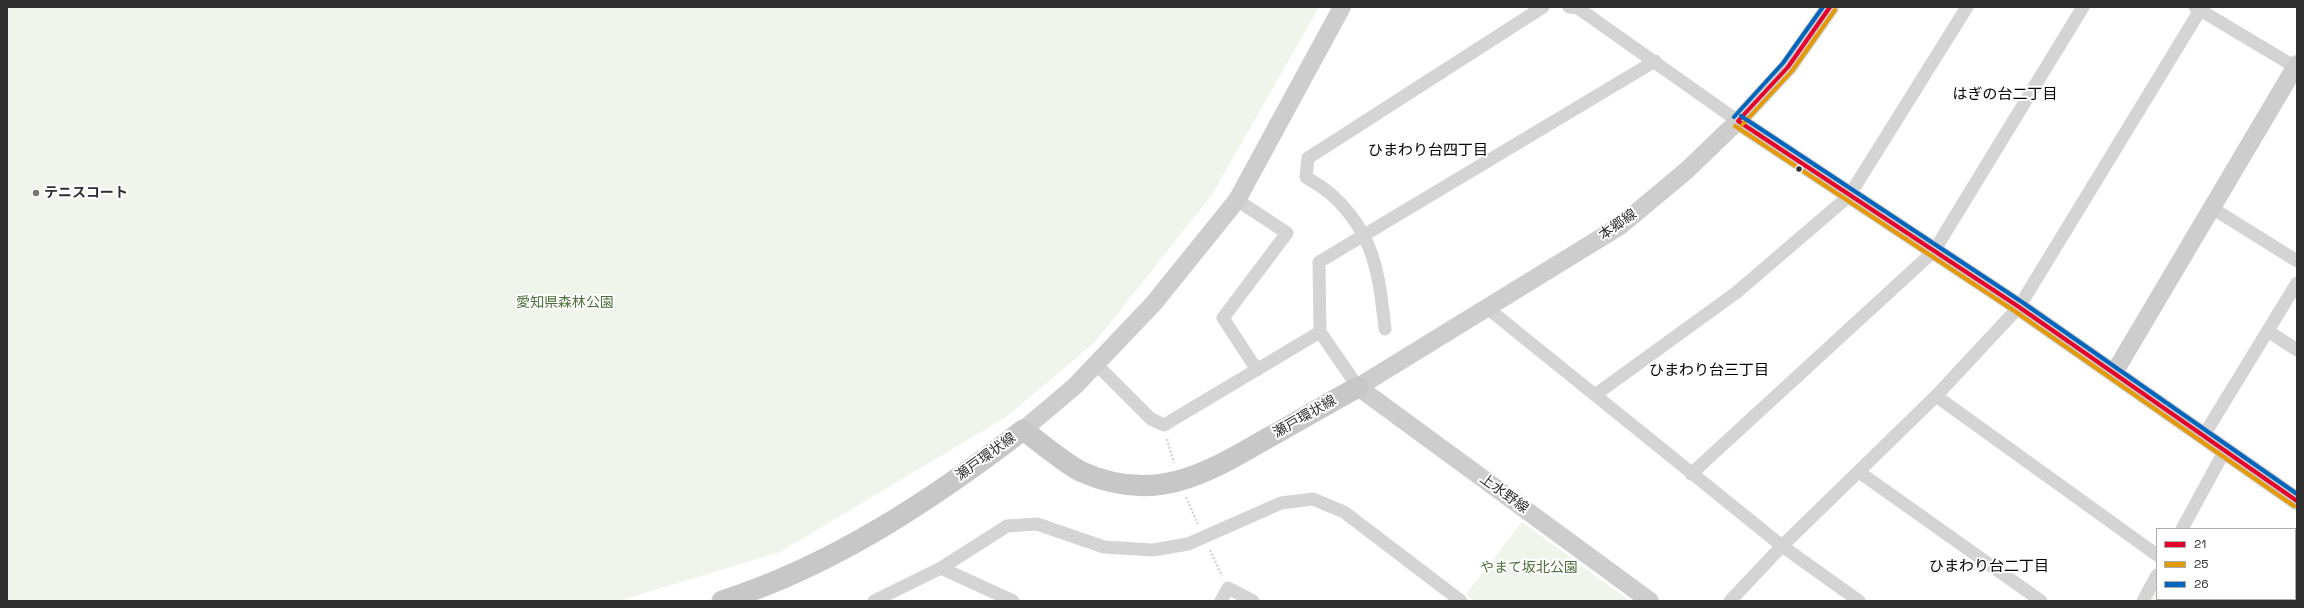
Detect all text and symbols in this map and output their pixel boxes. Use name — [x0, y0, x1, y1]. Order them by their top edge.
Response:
district label: はぎの台二丁目 — [1953, 86, 2057, 104]
district label: ひまわり台四丁目 — [1368, 142, 1488, 160]
unlabelled marker — [1794, 164, 1804, 174]
place label: テニスコート — [44, 185, 128, 201]
marker: テニスコート — [31, 188, 41, 198]
street label: 本郷線 — [1596, 206, 1640, 244]
park label: 愛知県森林公園 — [516, 295, 614, 311]
district label: ひまわり台三丁目 — [1649, 362, 1769, 380]
street label: 瀬戸環状線 — [1270, 392, 1340, 442]
street label: 瀬戸環状線 — [953, 430, 1019, 484]
street label: 上水野線 — [1476, 471, 1532, 517]
legend — [2156, 528, 2296, 600]
text: 21 — [2194, 536, 2206, 552]
text: 25 — [2194, 556, 2208, 572]
district label: ひまわり台二丁目 — [1929, 558, 2049, 576]
park label: やまて坂北公園 — [1480, 560, 1578, 576]
text: 26 — [2194, 576, 2209, 592]

